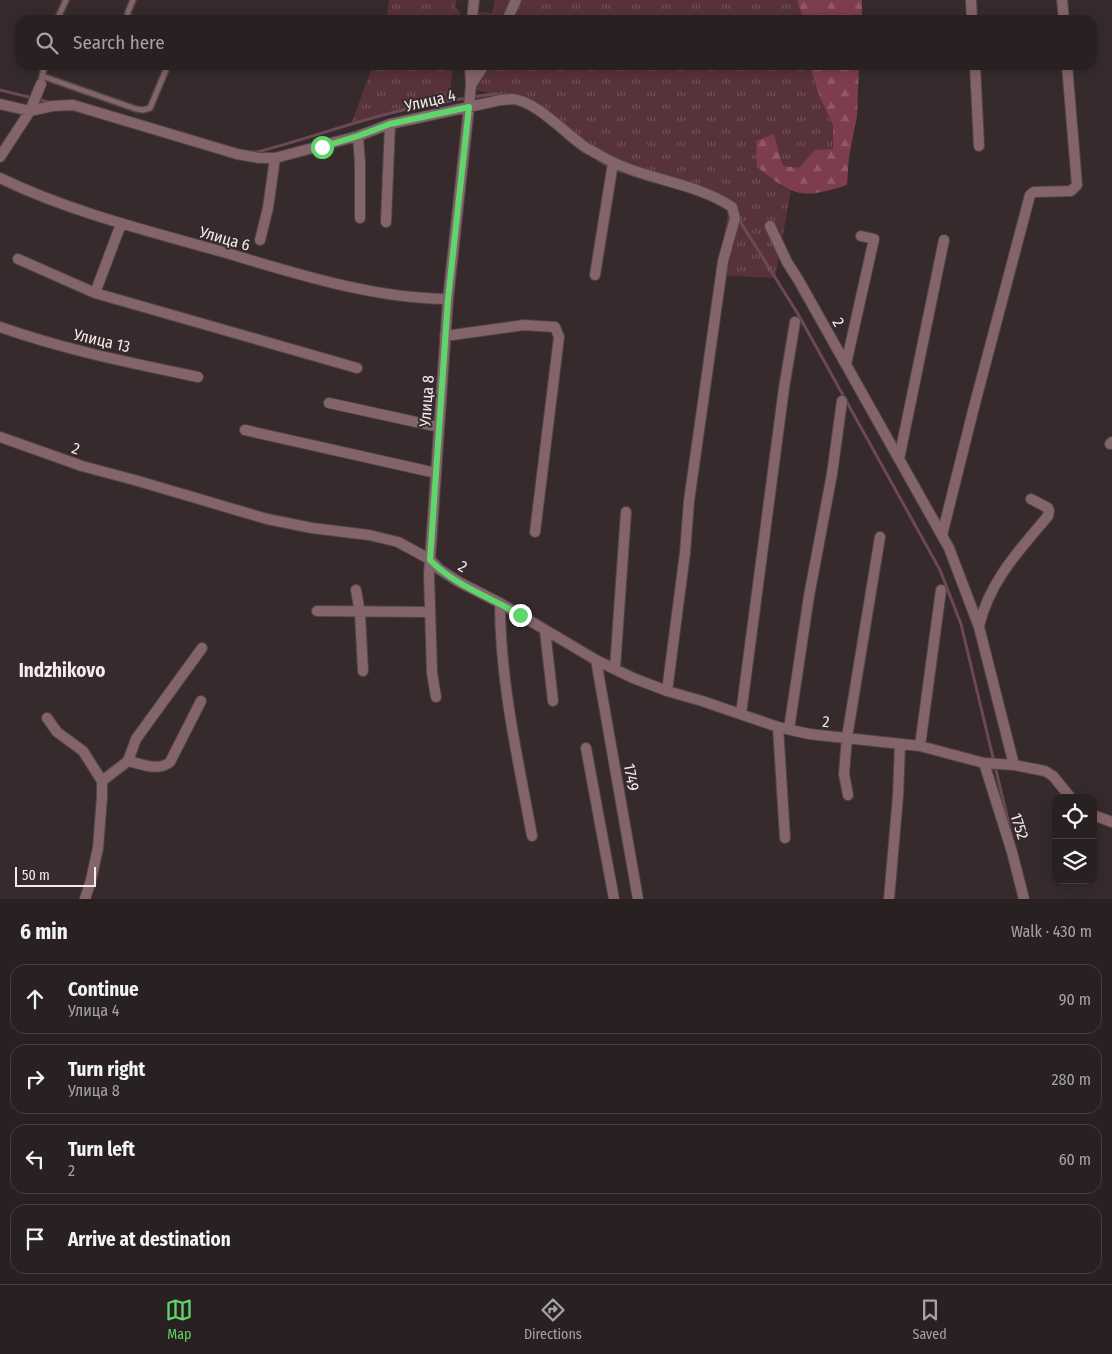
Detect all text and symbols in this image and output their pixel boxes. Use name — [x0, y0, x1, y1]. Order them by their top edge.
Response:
search box — [15, 15, 1097, 70]
icon: search — [33, 29, 61, 57]
text: Search here — [73, 31, 165, 54]
street label: Улица 4 — [402, 85, 458, 116]
route start — [311, 136, 334, 159]
street label: Улица 6 — [196, 222, 252, 255]
street label: 2 — [829, 315, 849, 330]
street label: Улица 13 — [71, 325, 132, 356]
street label: Улица 8 — [415, 374, 438, 429]
street label: 2 — [69, 438, 82, 459]
street label: 2 — [455, 556, 471, 576]
route end — [509, 604, 532, 627]
district label: Indzhikovo — [19, 659, 105, 682]
street label: 2 — [822, 712, 830, 731]
street label: 1749 — [620, 762, 643, 792]
map controls — [1052, 794, 1097, 884]
button: locate — [1052, 794, 1097, 839]
street label: 1752 — [1006, 810, 1033, 842]
button: layers — [1052, 839, 1097, 884]
scale bar — [15, 864, 96, 887]
text: 50 m — [22, 867, 50, 884]
text: 6 min — [20, 919, 68, 945]
text: Walk · 430 m — [1011, 922, 1092, 941]
text: Continue — [68, 978, 139, 1001]
icon: ahead — [21, 985, 49, 1013]
text: 90 m — [1059, 990, 1091, 1009]
text: Улица 4 — [68, 1001, 120, 1020]
text: Turn right — [68, 1058, 145, 1081]
icon: right — [21, 1065, 49, 1093]
text: 280 m — [1052, 1070, 1091, 1089]
text: Улица 8 — [68, 1081, 120, 1100]
text: Turn left — [68, 1138, 135, 1161]
icon: left — [21, 1145, 49, 1173]
text: 60 m — [1059, 1150, 1091, 1169]
text: 2 — [68, 1161, 75, 1180]
icon: arrive — [21, 1225, 49, 1253]
text: Arrive at destination — [68, 1228, 231, 1251]
tab: Map — [165, 1296, 193, 1343]
tab: Directions — [524, 1296, 582, 1343]
tab: Saved — [912, 1296, 947, 1343]

